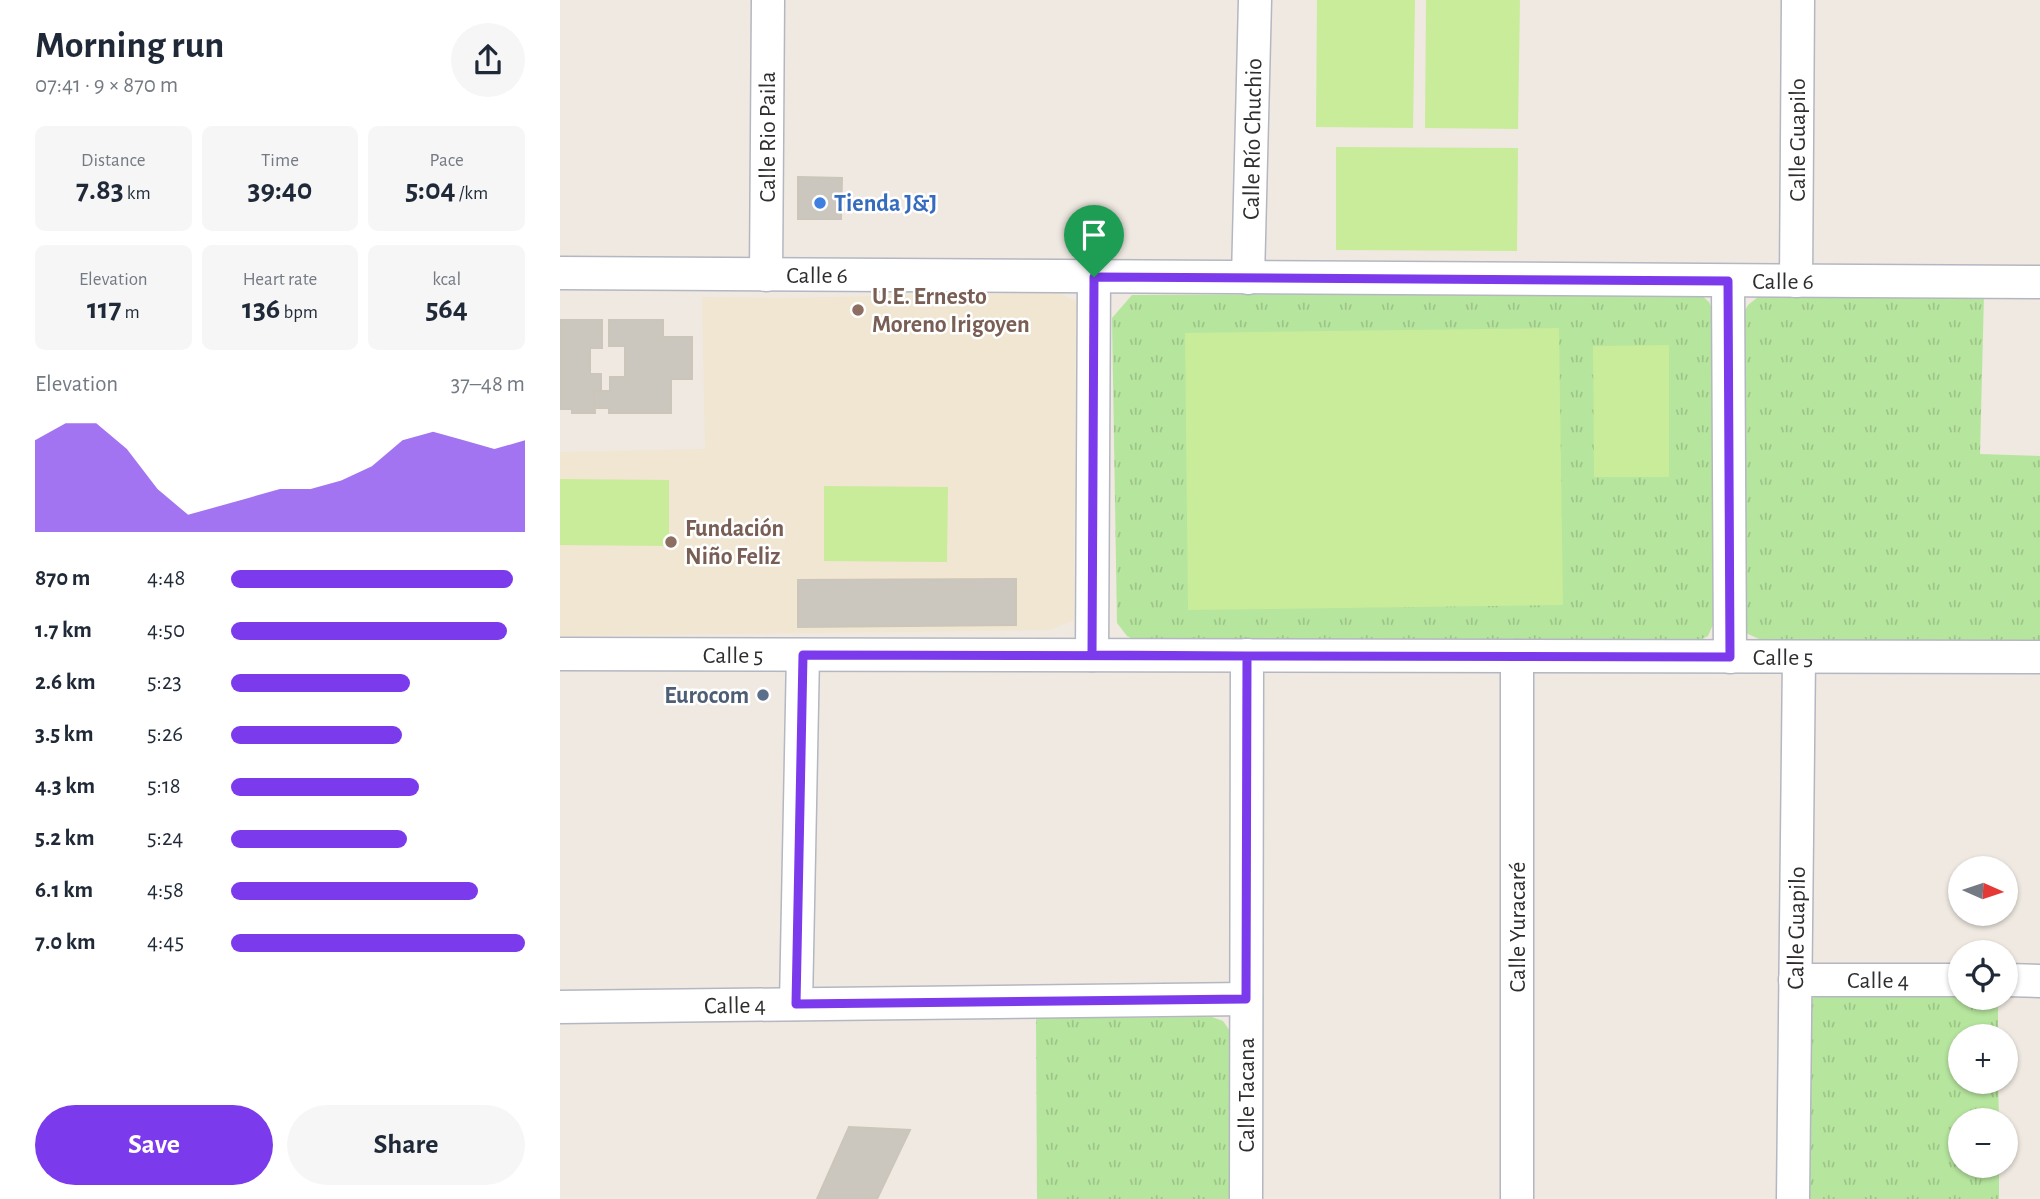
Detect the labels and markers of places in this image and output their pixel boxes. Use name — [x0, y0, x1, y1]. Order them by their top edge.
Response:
place label: Tienda J&J — [834, 192, 937, 216]
marker: Tienda J&J — [812, 195, 828, 211]
pin — [1064, 205, 1124, 277]
place label: U.E. Ernesto Moreno Irigoyen — [872, 285, 1030, 337]
marker: U.E. Ernesto Moreno Irigoyen — [850, 302, 866, 318]
place label: Fundación Niño Feliz — [685, 517, 784, 569]
marker: Fundación Niño Feliz — [663, 534, 679, 550]
place label: Eurocom — [664, 684, 749, 708]
marker: Eurocom — [755, 687, 771, 703]

